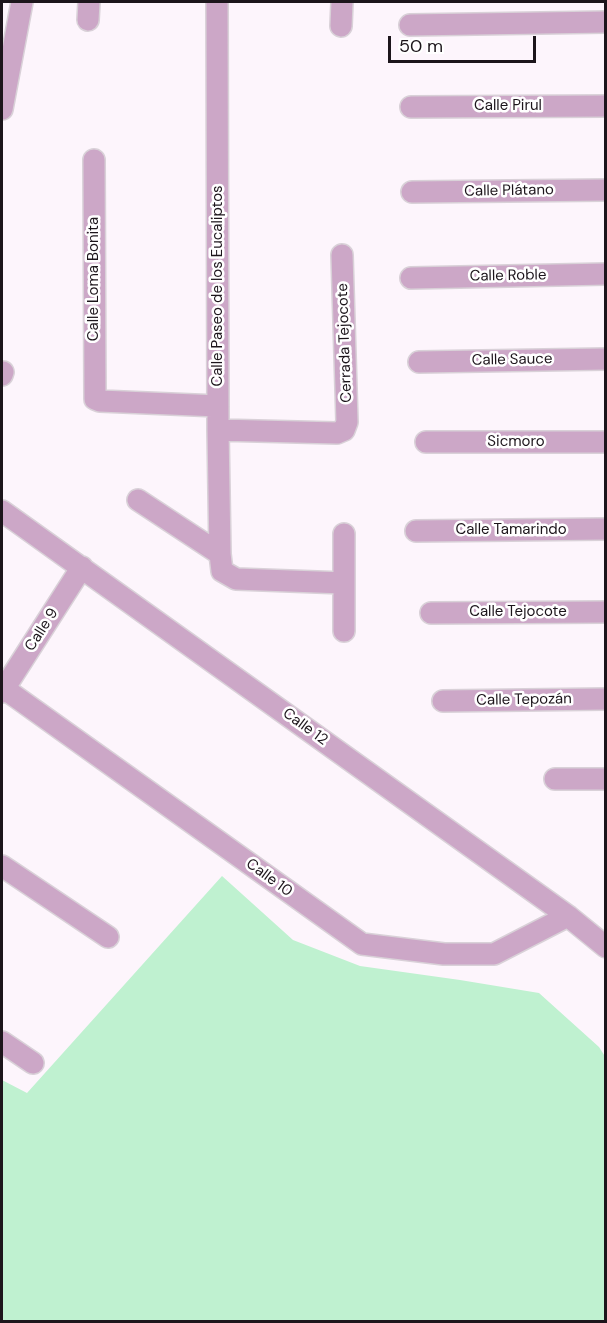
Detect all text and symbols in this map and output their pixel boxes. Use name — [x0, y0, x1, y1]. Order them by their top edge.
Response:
scale bar — [391, 24, 540, 62]
text: 50 m — [399, 34, 443, 58]
street label: Calle Pirul — [474, 97, 542, 115]
street label: Calle Plátano — [464, 181, 554, 201]
street label: Calle Paseo de los Eucaliptos — [209, 185, 227, 387]
street label: Calle Loma Bonita — [85, 217, 103, 341]
street label: Calle Roble — [469, 266, 547, 286]
street label: Cerrada Tejocote — [334, 283, 356, 403]
street label: Calle Sauce — [472, 350, 552, 370]
street label: Sicmoro — [487, 433, 545, 451]
street label: Calle Tamarindo — [455, 521, 567, 539]
street label: Calle Tejocote — [469, 603, 567, 621]
street label: Calle 9 — [22, 605, 62, 655]
street label: Calle Tepozán — [476, 690, 572, 710]
street label: Calle 12 — [279, 705, 331, 749]
street label: Calle 10 — [242, 855, 296, 901]

